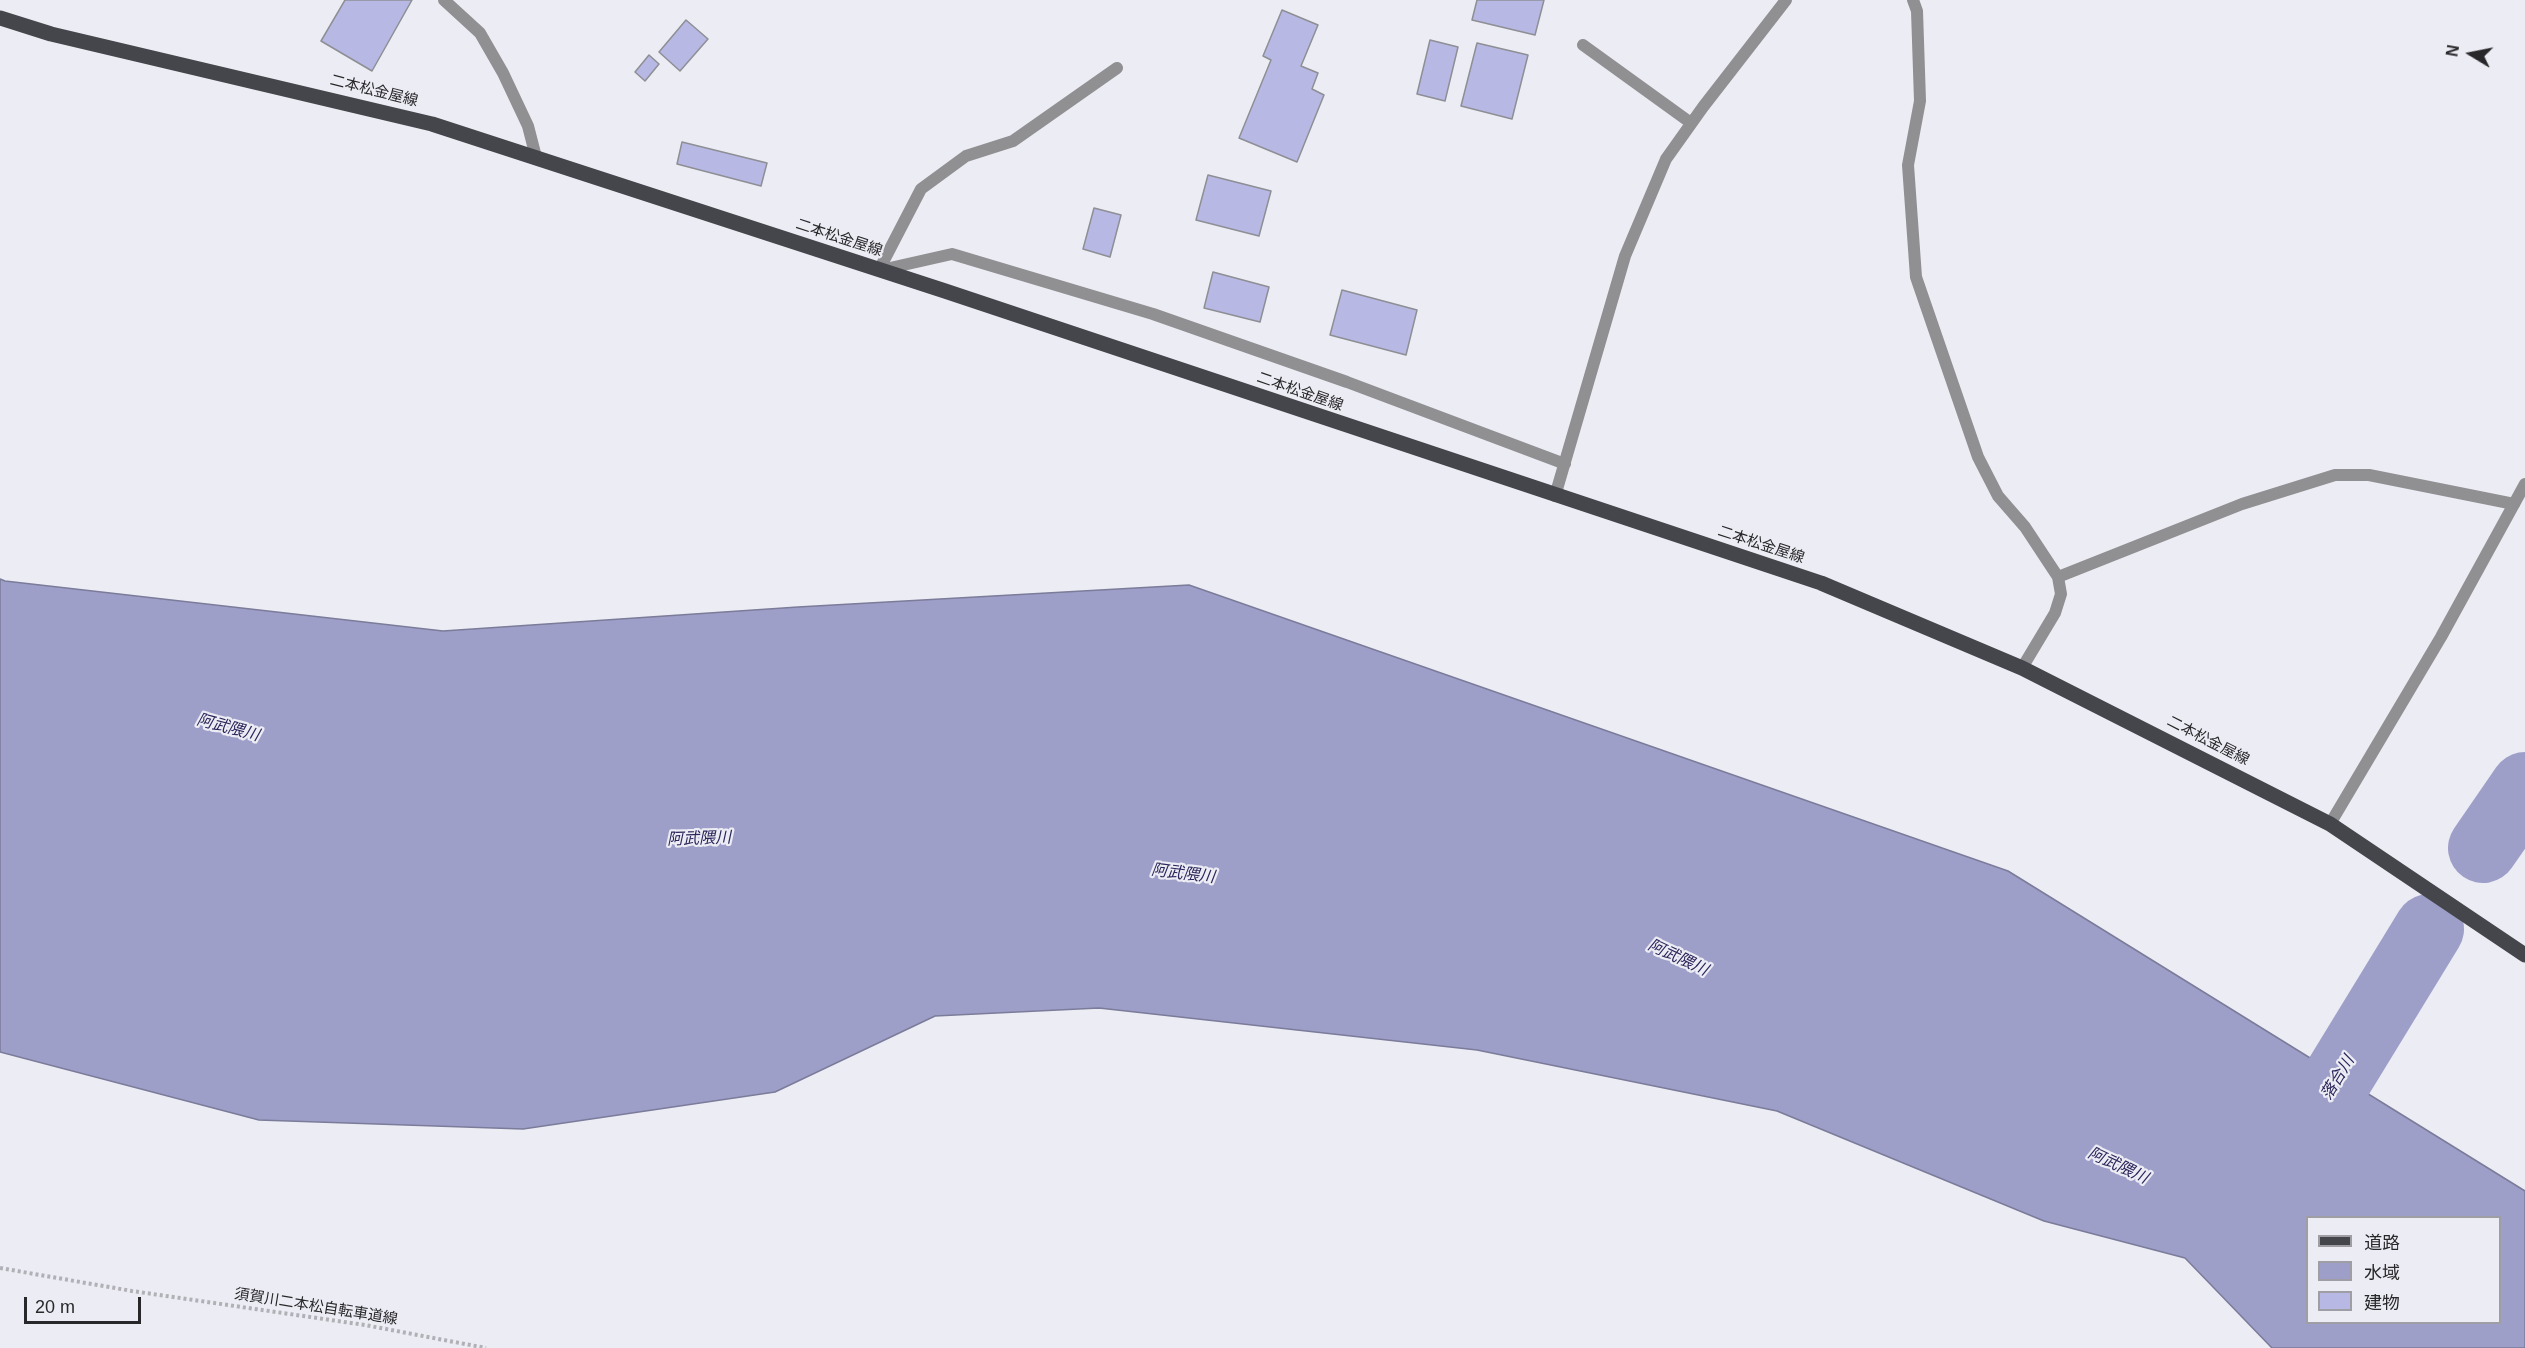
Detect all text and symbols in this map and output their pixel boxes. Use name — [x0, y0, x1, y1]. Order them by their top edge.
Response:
north arrow — [2441, 24, 2501, 84]
text: N — [2443, 44, 2462, 58]
street label: 二本松金屋線 — [328, 71, 420, 111]
street label: 二本松金屋線 — [793, 216, 885, 260]
street label: 二本松金屋線 — [1255, 369, 1345, 415]
street label: 二本松金屋線 — [1715, 523, 1807, 567]
water label: 阿武隈川 — [195, 710, 261, 746]
street label: 二本松金屋線 — [2164, 713, 2252, 769]
water label: 阿武隈川 — [667, 828, 731, 850]
water label: 阿武隈川 — [1150, 861, 1216, 887]
water label: 阿武隈川 — [1645, 936, 1711, 980]
water label: 落合川 — [2317, 1052, 2359, 1104]
water label: 阿武隈川 — [2085, 1144, 2151, 1188]
legend — [2306, 1216, 2501, 1324]
text: 道路 — [2364, 1233, 2400, 1253]
text: 水域 — [2364, 1263, 2400, 1283]
scale bar — [27, 1285, 144, 1323]
street label: 須賀川二本松自転車道線 — [233, 1285, 399, 1329]
text: 建物 — [2364, 1293, 2400, 1313]
text: 20 m — [35, 1297, 75, 1317]

